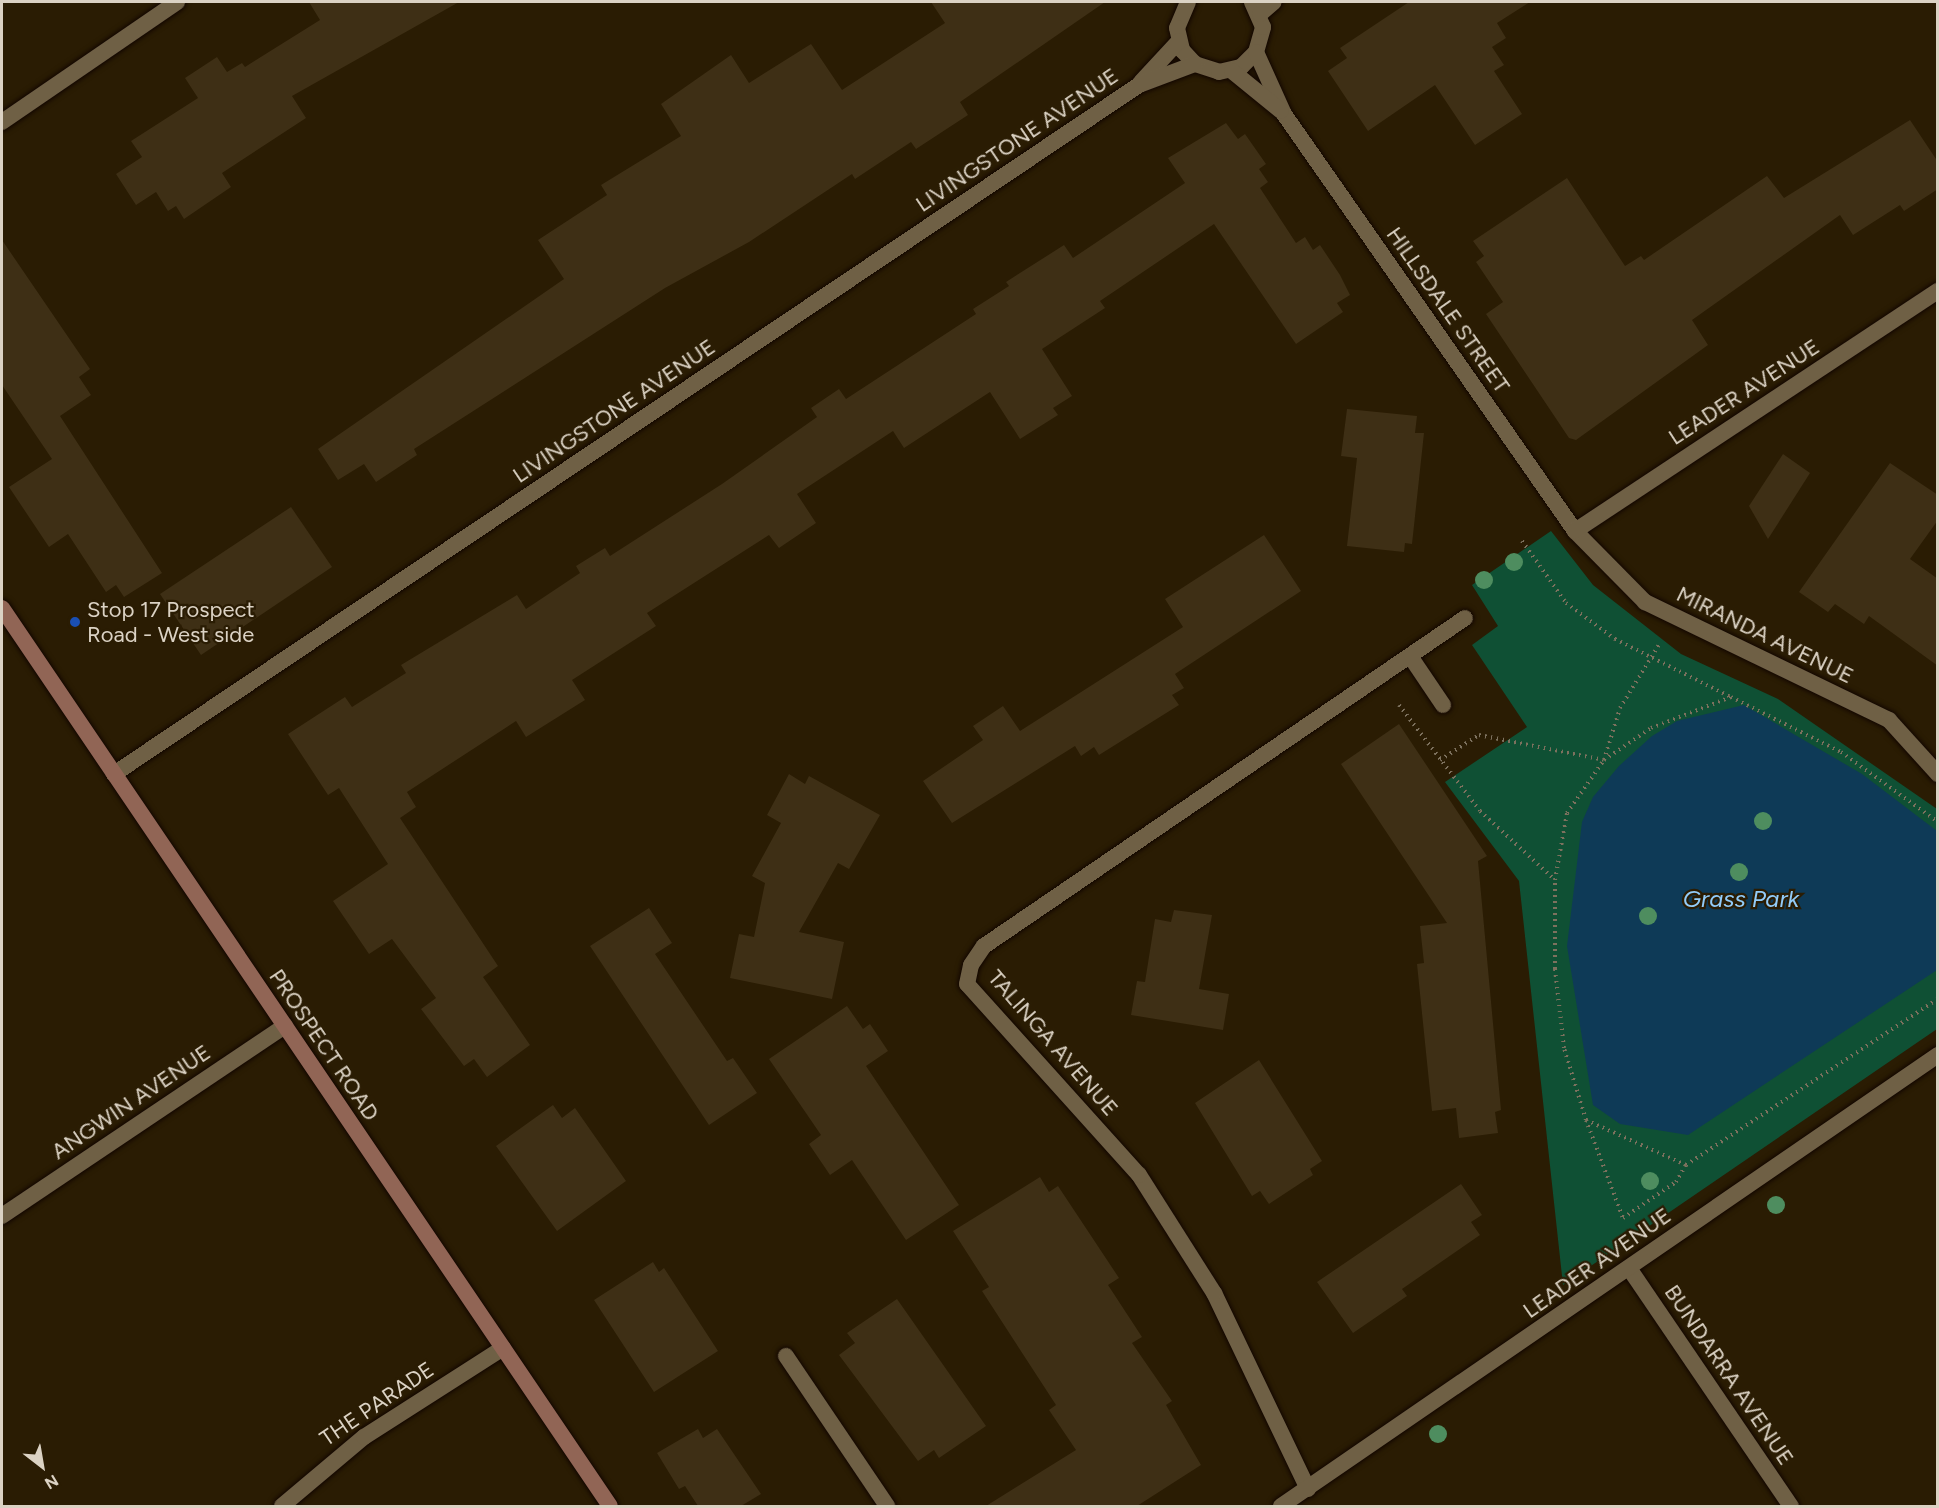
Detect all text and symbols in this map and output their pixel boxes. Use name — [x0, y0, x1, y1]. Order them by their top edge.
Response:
street label: LIVINGSTONE AVENUE — [911, 62, 1123, 218]
street label: HILLSDALE STREET — [1381, 222, 1515, 398]
street label: LIVINGSTONE AVENUE — [508, 333, 720, 489]
street label: LEADER AVENUE — [1664, 333, 1824, 451]
street label: MIRANDA AVENUE — [1672, 581, 1858, 689]
place label: Stop 17 Prospect Road - West side — [87, 596, 255, 648]
marker: Stop 17 Prospect Road - West side — [68, 615, 82, 629]
water label: Grass Park — [1683, 885, 1799, 913]
street label: PROSPECT ROAD — [264, 964, 384, 1126]
street label: TALINGA AVENUE — [982, 965, 1124, 1121]
street label: ANGWIN AVENUE — [47, 1039, 215, 1165]
street label: LEADER AVENUE — [1518, 1202, 1676, 1324]
street label: BUNDARRA AVENUE — [1659, 1280, 1799, 1470]
street label: THE PARADE — [315, 1356, 439, 1452]
north arrow — [12, 1436, 72, 1496]
text: N — [41, 1471, 62, 1493]

